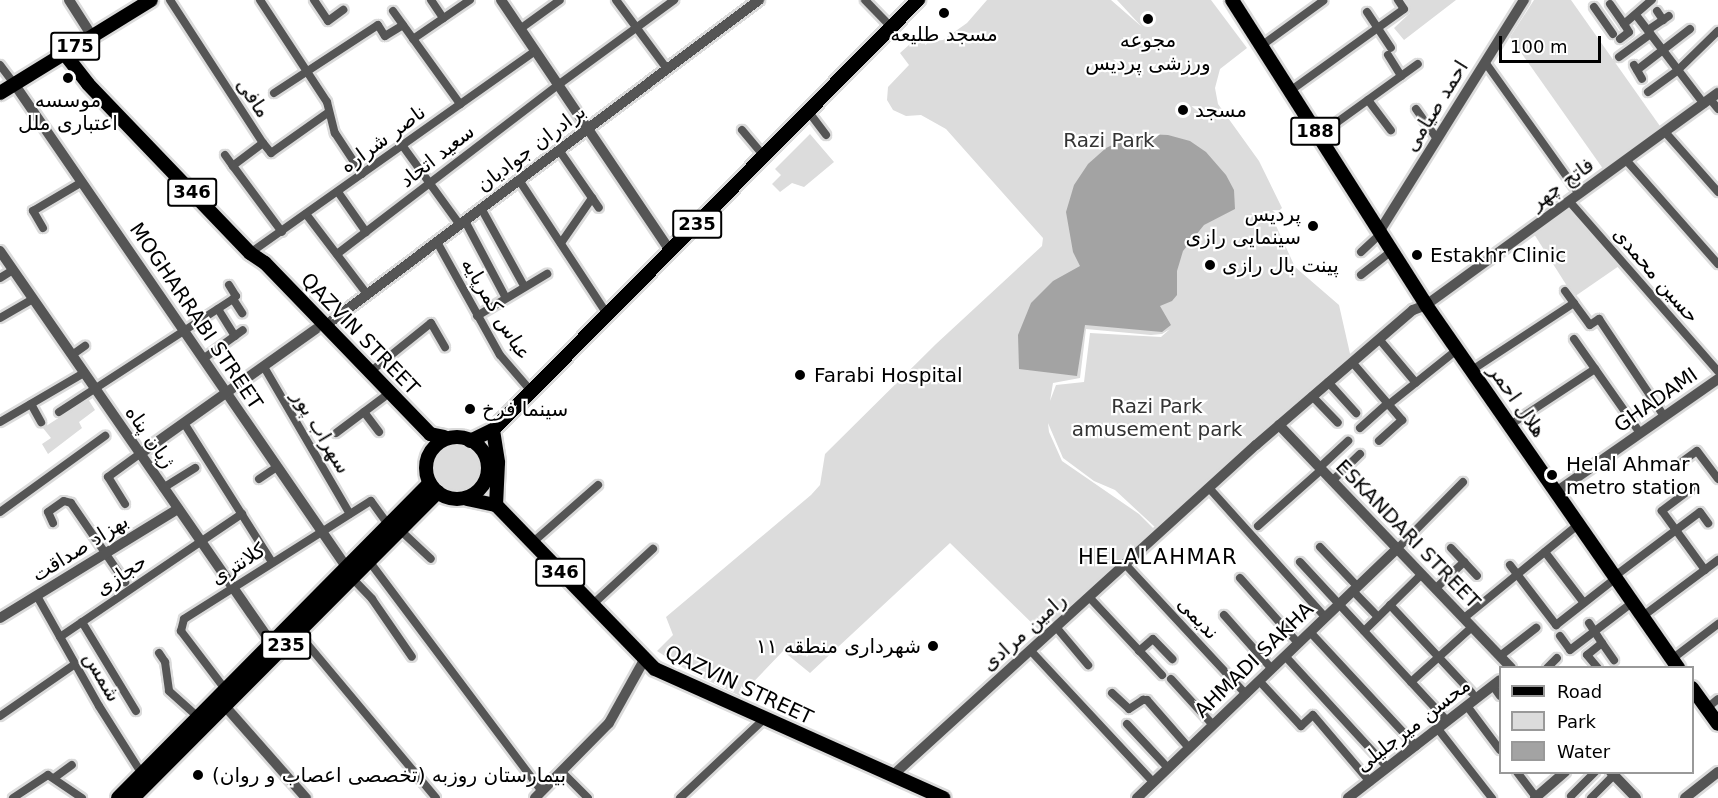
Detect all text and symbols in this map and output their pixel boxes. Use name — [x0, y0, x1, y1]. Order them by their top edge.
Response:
marker: مسجد طلیعه — [937, 6, 951, 20]
marker: مجوعه ورزشی پردیس — [1141, 12, 1155, 26]
place label: مسجد طلیعه — [890, 22, 998, 46]
scale bar — [1502, 24, 1604, 62]
place label: مجوعه ورزشی پردیس — [1085, 28, 1211, 75]
road number: 175 — [50, 31, 100, 61]
text: 100 m — [1510, 36, 1568, 57]
street label: احمد صیامی — [1399, 56, 1473, 156]
marker: موسسه اعتباری ملل — [61, 71, 75, 85]
street label: مافی — [231, 73, 275, 123]
place label: موسسه اعتباری ملل — [18, 88, 118, 135]
place label: مسجد — [1195, 98, 1247, 122]
street label: برادران جوادیان — [472, 99, 590, 197]
street label: ناصر شراره — [336, 100, 430, 178]
marker: مسجد — [1176, 103, 1190, 117]
road number: 188 — [1290, 116, 1340, 146]
street label: سعید اتحاد — [395, 119, 479, 193]
park label: Razi Park — [1063, 128, 1155, 152]
street label: فاتح چهر — [1525, 153, 1599, 215]
road number: 346 — [166, 177, 218, 207]
place label: پردیس سینمایی رازی — [1185, 202, 1301, 249]
road number: 235 — [672, 209, 722, 239]
street label: MOGHARRABI STREET — [124, 218, 268, 414]
marker: پردیس سینمایی رازی — [1306, 219, 1320, 233]
street label: حسین محمدی — [1608, 222, 1704, 328]
place label: Estakhr Clinic — [1430, 243, 1566, 267]
marker: Estakhr Clinic — [1408, 246, 1426, 264]
place label: پینت بال رازی — [1222, 253, 1339, 277]
street label: عباس کمرپایه — [456, 254, 536, 364]
marker: پینت بال رازی — [1203, 258, 1217, 272]
street label: QAZVIN STREET — [296, 268, 424, 400]
street label: هلال احمر — [1483, 360, 1551, 442]
place label: Farabi Hospital — [814, 363, 963, 387]
street label: GHADAMI — [1610, 363, 1702, 437]
marker: Farabi Hospital — [791, 366, 809, 384]
street label: سهراب پور — [287, 386, 355, 478]
park label: Razi Park amusement park — [1072, 394, 1242, 441]
place label: سینما فرخ — [482, 397, 568, 421]
street label: ژیان پناه — [120, 401, 180, 473]
marker: سینما فرخ — [463, 402, 477, 416]
place label: Helal Ahmar metro station — [1566, 452, 1701, 499]
street label: ESKANDARI STREET — [1331, 454, 1485, 614]
marker: Helal Ahmar metro station — [1543, 466, 1561, 484]
street label: بهزاد صداقت — [27, 509, 133, 587]
street label: کلانتری — [206, 538, 270, 590]
district label: HELALAHMAR — [1078, 544, 1238, 570]
street label: حجازی — [91, 549, 151, 601]
road number: 346 — [534, 557, 586, 587]
street label: رامین مرادی — [977, 588, 1071, 676]
street label: ندیمی — [1172, 592, 1224, 644]
street label: AHMADI SAKHA — [1190, 597, 1318, 723]
road number: 235 — [260, 630, 312, 660]
place label: شهرداری منطقه ۱۱ — [756, 634, 921, 658]
marker: شهرداری منطقه ۱۱ — [926, 639, 940, 653]
street label: QAZVIN STREET — [661, 640, 817, 730]
street label: شمس — [78, 648, 126, 706]
legend — [1499, 666, 1694, 774]
street label: محسن میرجلیلی — [1351, 673, 1475, 777]
text: Road — [1557, 681, 1602, 702]
text: Park — [1557, 711, 1596, 732]
text: Water — [1557, 741, 1610, 762]
place label: بیمارستان روزبه (تخصصی اعصاب و روان) — [212, 763, 566, 787]
marker: بیمارستان روزبه (تخصصی اعصاب و روان) — [189, 766, 207, 784]

